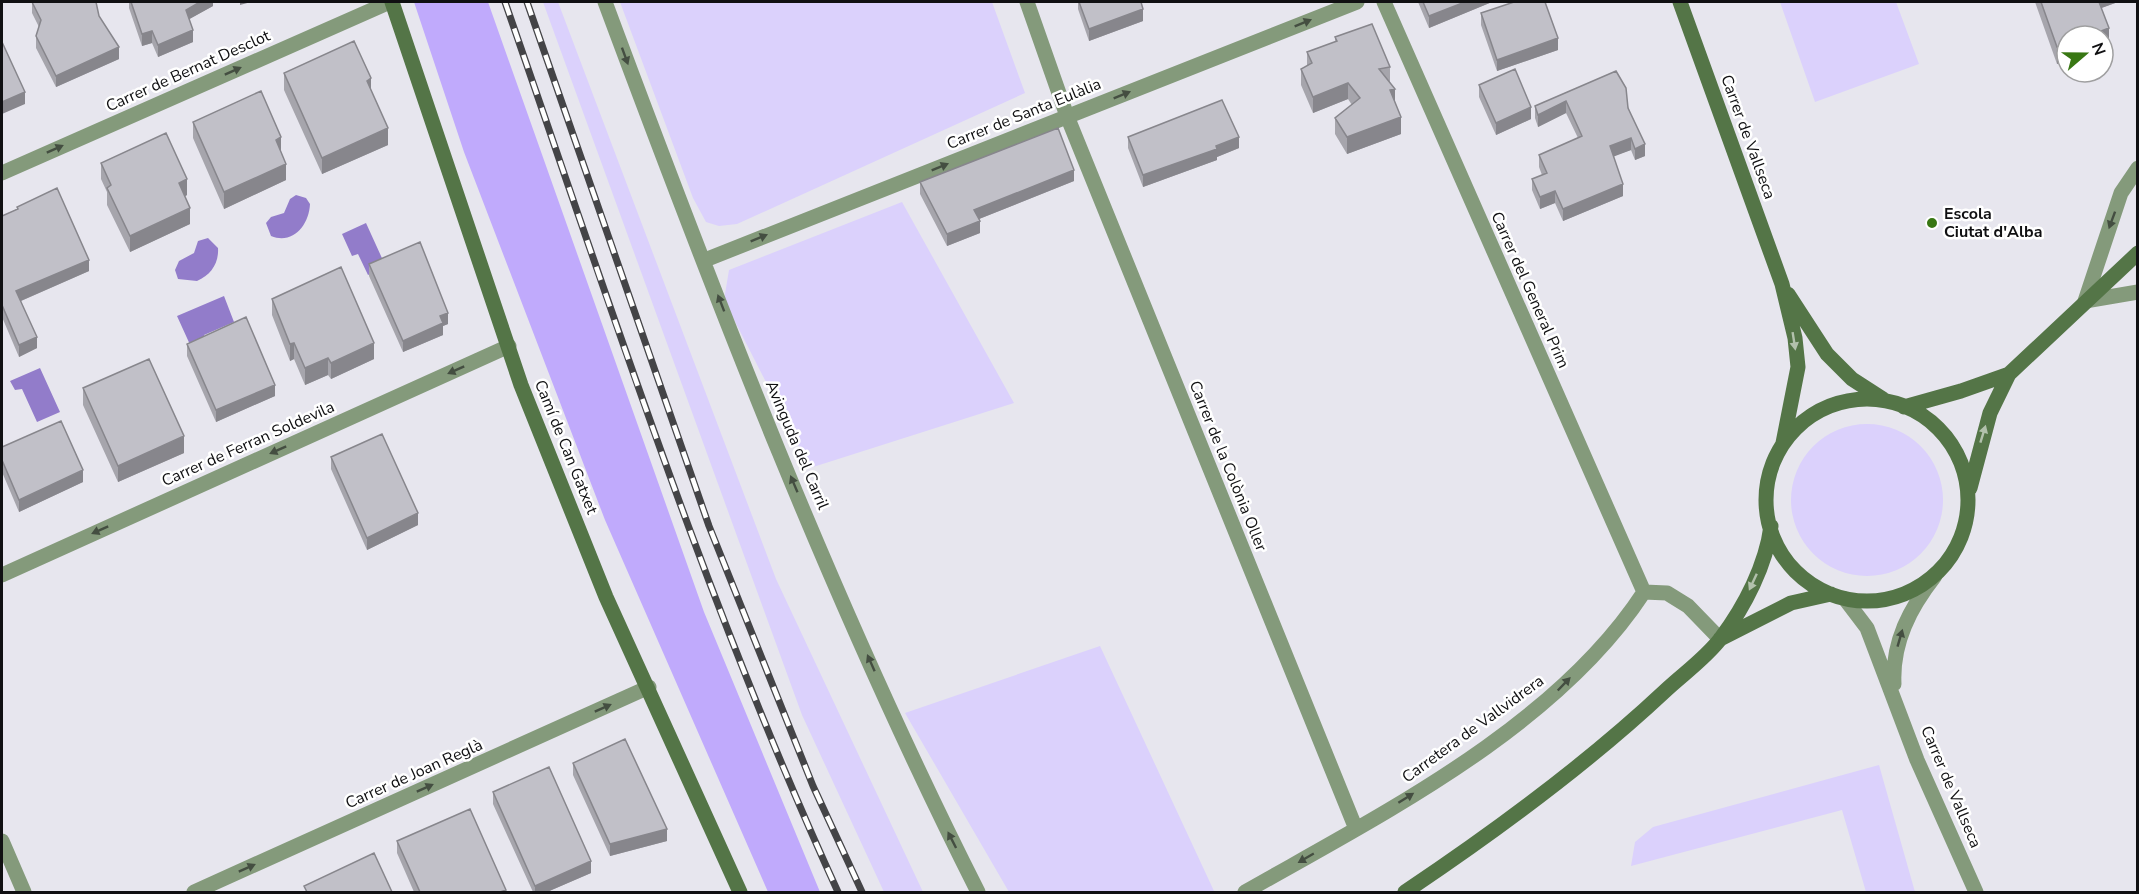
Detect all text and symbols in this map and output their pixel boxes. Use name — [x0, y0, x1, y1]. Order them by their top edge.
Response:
one-way arrow — [1294, 18, 1312, 27]
north arrow — [2055, 24, 2115, 84]
street label: Carrer de Bernat Desclot — [102, 25, 274, 117]
text: N — [2086, 40, 2111, 59]
one-way arrow — [621, 47, 631, 65]
one-way arrow — [225, 66, 242, 75]
street label: Carrer de Vallseca — [1715, 72, 1781, 202]
street label: Carrer de Santa Eulàlia — [944, 73, 1104, 155]
one-way arrow — [1113, 90, 1131, 100]
one-way arrow — [46, 144, 64, 154]
one-way arrow — [932, 161, 950, 171]
place label: Escola Ciutat d'Alba — [1944, 203, 2042, 243]
street label: Carrer del General Prim — [1486, 208, 1574, 372]
one-way arrow — [2106, 211, 2116, 229]
marker: Escola Ciutat d'Alba — [1925, 216, 1939, 230]
one-way arrow — [750, 233, 768, 242]
one-way arrow — [716, 294, 726, 312]
one-way arrow — [1790, 332, 1799, 351]
one-way arrow — [446, 365, 464, 375]
street label: Camí de Can Gatxet — [529, 377, 603, 518]
street label: Avinguda del Carril — [760, 377, 834, 513]
street label: Carrer de la Colònia Oller — [1184, 378, 1272, 555]
street label: Carrer de Ferran Soldevila — [158, 396, 338, 492]
one-way arrow — [1979, 425, 1988, 443]
one-way arrow — [269, 446, 286, 455]
one-way arrow — [788, 475, 798, 493]
one-way arrow — [91, 526, 109, 536]
one-way arrow — [1749, 573, 1758, 590]
one-way arrow — [1896, 629, 1905, 647]
one-way arrow — [866, 654, 875, 672]
street label: Carretera de Vallvidrera — [1398, 670, 1548, 788]
one-way arrow — [1557, 677, 1571, 692]
one-way arrow — [594, 704, 611, 713]
street label: Carrer de Vallseca — [1915, 723, 1987, 851]
street label: Carrer de Joan Reglà — [342, 734, 486, 814]
one-way arrow — [416, 784, 433, 793]
one-way arrow — [1398, 793, 1414, 804]
one-way arrow — [947, 832, 957, 849]
one-way arrow — [1297, 853, 1314, 863]
one-way arrow — [238, 863, 256, 873]

